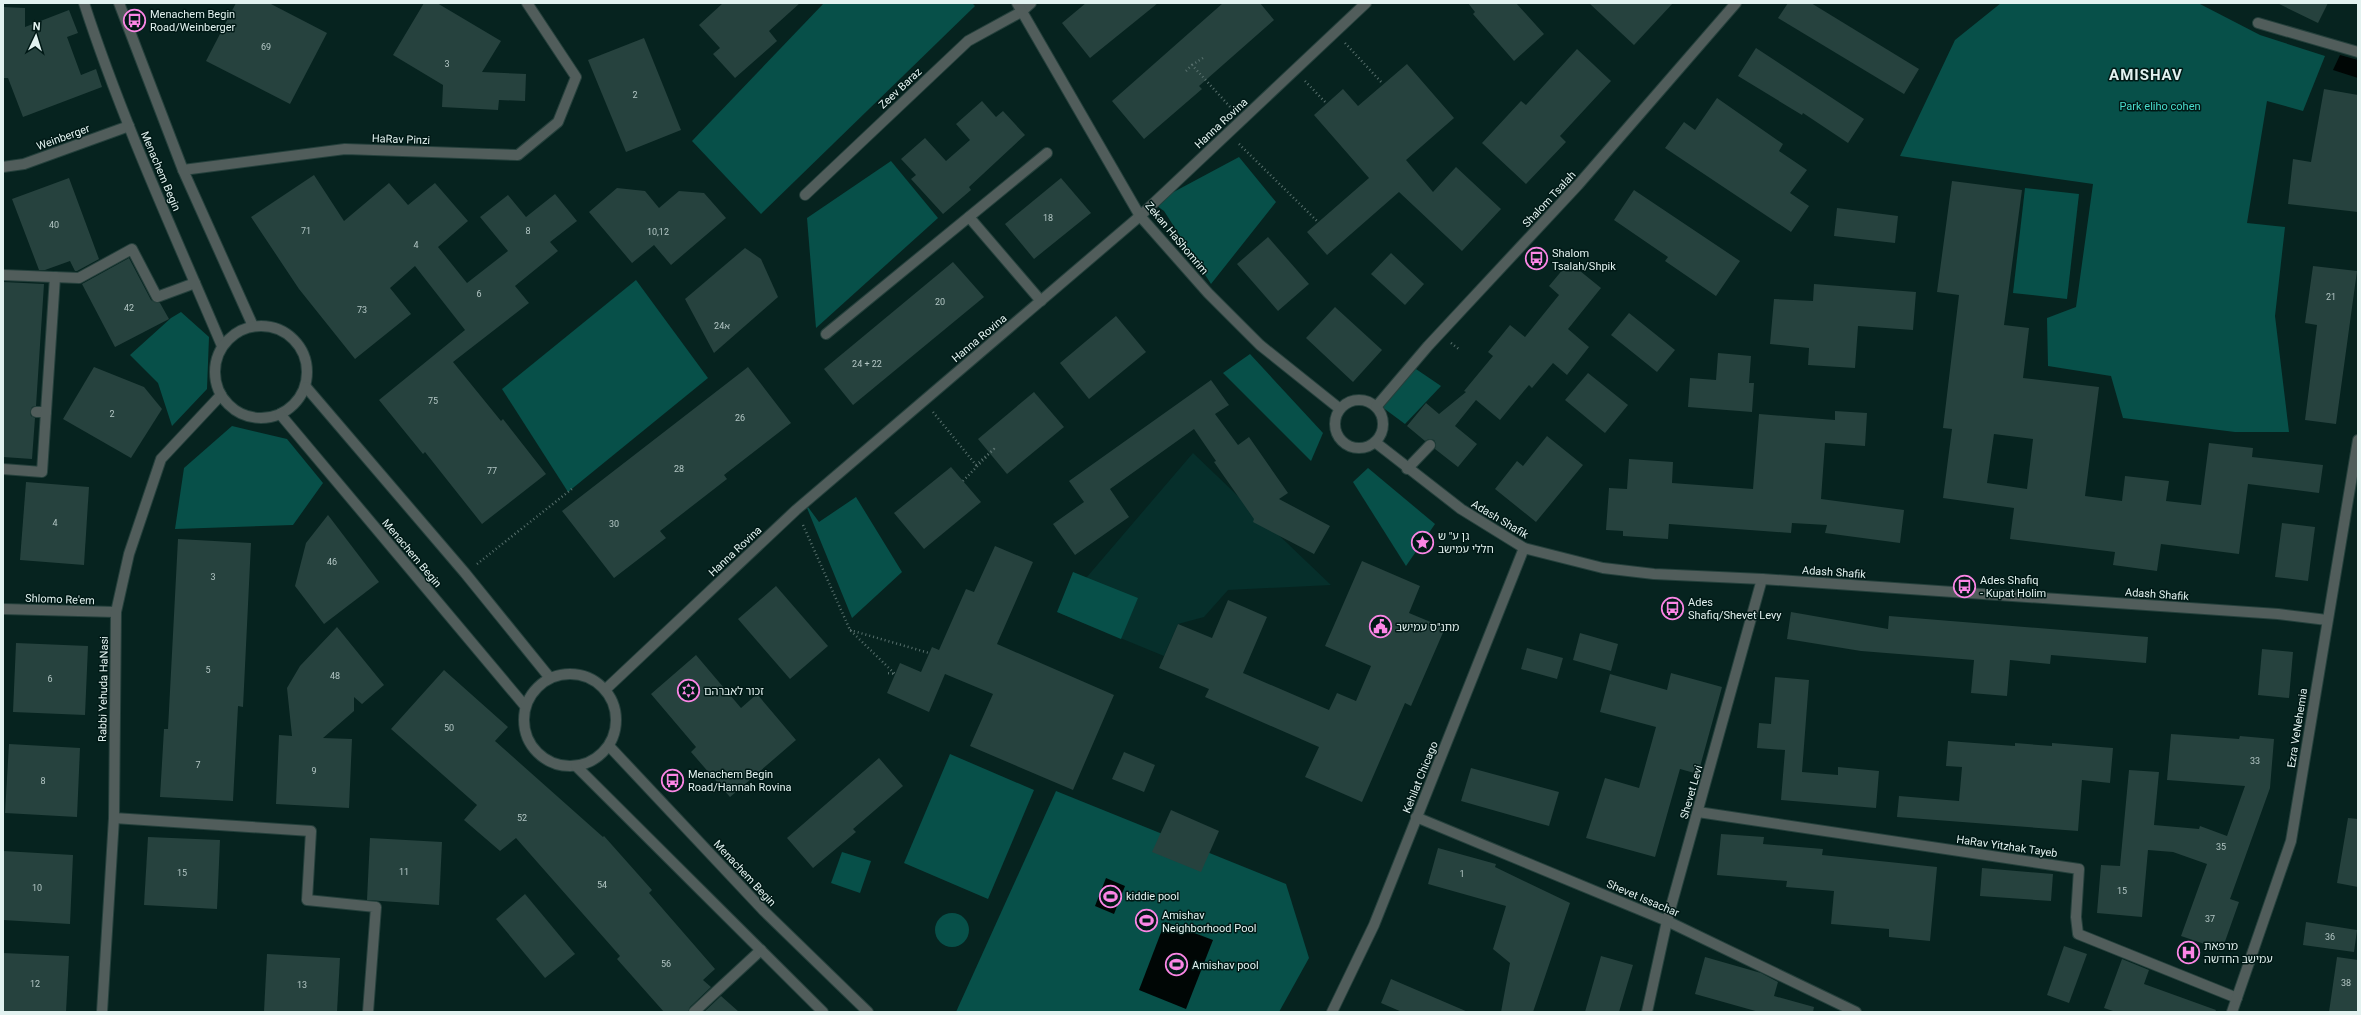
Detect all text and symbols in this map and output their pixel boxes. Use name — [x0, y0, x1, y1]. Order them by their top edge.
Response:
bus stop icon: Menachem Begin Road/Weinberger — [121, 7, 147, 33]
place label: Menachem Begin Road/Weinberger — [150, 8, 236, 34]
north arrow — [16, 16, 56, 56]
text: N — [32, 20, 41, 33]
house number: 69 — [261, 42, 271, 52]
house number: 3 — [444, 59, 450, 69]
street label: Zeev Baraz — [876, 65, 925, 112]
district label: AMISHAV — [2109, 66, 2183, 84]
house number: 2 — [632, 90, 638, 100]
street label: Hanna Rovina — [1192, 96, 1251, 151]
park label: Park eliho cohen — [2119, 100, 2201, 113]
street label: Weinberger — [35, 122, 92, 153]
street label: Menachem Begin — [138, 129, 183, 213]
street label: HaRav Pinzi — [372, 132, 430, 147]
street label: Shalom Tsalah — [1520, 169, 1579, 230]
street label: Zekan HaShomrim — [1142, 199, 1211, 277]
house number: 18 — [1043, 213, 1053, 223]
house number: 40 — [49, 220, 59, 230]
house number: 71 — [301, 226, 311, 236]
house number: 8 — [525, 226, 531, 236]
house number: 10,12 — [647, 227, 669, 237]
house number: 4 — [413, 240, 419, 250]
bus stop icon: Shalom Tsalah/Shpik — [1523, 246, 1549, 272]
place label: Shalom Tsalah/Shpik — [1552, 247, 1616, 273]
house number: 6 — [476, 289, 482, 299]
house number: 21 — [2326, 292, 2336, 302]
house number: 20 — [935, 297, 945, 307]
house number: 42 — [124, 303, 134, 313]
house number: 73 — [357, 305, 367, 315]
street label: Hanna Rovina — [949, 312, 1009, 365]
house number: 24א — [714, 321, 730, 331]
house number: 24 + 22 — [852, 359, 882, 369]
house number: 75 — [428, 396, 438, 406]
house number: 2 — [109, 409, 115, 419]
house number: 26 — [735, 413, 745, 423]
house number: 28 — [674, 464, 684, 474]
house number: 77 — [487, 466, 497, 476]
street label: Adash Shafik — [1469, 497, 1531, 542]
street label: Menachem Begin — [379, 517, 444, 590]
house number: 4 — [52, 518, 58, 528]
house number: 30 — [609, 519, 619, 529]
street label: Hanna Rovina — [706, 524, 765, 579]
place icon: גן ע" ש חללי עמישב — [1410, 529, 1436, 555]
place label: גן ע" ש חללי עמישב — [1438, 530, 1494, 556]
house number: 46 — [327, 557, 337, 567]
street label: Adash Shafik — [1802, 564, 1867, 581]
house number: 3 — [210, 572, 216, 582]
bus stop icon: Ades Shafiq - Kupat Holim — [1951, 573, 1977, 599]
place label: Ades Shafiq - Kupat Holim — [1980, 574, 2046, 600]
street label: Adash Shafik — [2125, 586, 2190, 603]
street label: Shlomo Re'em — [25, 592, 95, 607]
bus stop icon: Ades Shafiq/Shevet Levy — [1659, 595, 1685, 621]
place label: Ades Shafiq/Shevet Levy — [1688, 596, 1782, 622]
public building icon: מתנ"ס עמישב — [1368, 614, 1394, 640]
place label: מתנ"ס עמישב — [1396, 621, 1459, 634]
street label: Rabbi Yehuda HaNasi — [96, 636, 111, 742]
house number: 5 — [205, 665, 211, 675]
house number: 48 — [330, 671, 340, 681]
house number: 6 — [47, 674, 53, 684]
synagogue icon: זכור לאברהם — [675, 678, 701, 704]
place label: זכור לאברהם — [704, 685, 764, 698]
street label: Ezra VeNehemia — [2285, 687, 2310, 769]
house number: 50 — [444, 723, 454, 733]
street label: Kehilat Chicago — [1400, 739, 1441, 815]
house number: 33 — [2250, 756, 2260, 766]
house number: 7 — [195, 760, 201, 770]
street label: Shevet Levi — [1678, 764, 1705, 821]
house number: 9 — [311, 766, 317, 776]
bus stop icon: Menachem Begin Road/Hannah Rovina — [660, 767, 686, 793]
place label: Menachem Begin Road/Hannah Rovina — [688, 768, 792, 794]
house number: 8 — [40, 776, 46, 786]
house number: 52 — [517, 813, 527, 823]
street label: HaRav Yitzhak Tayeb — [1955, 833, 2058, 860]
street label: Menachem Begin — [711, 838, 778, 909]
house number: 35 — [2216, 842, 2226, 852]
house number: 11 — [399, 867, 409, 877]
house number: 15 — [177, 868, 187, 878]
house number: 1 — [1459, 869, 1465, 879]
street label: Shevet Issachar — [1605, 877, 1681, 920]
house number: 54 — [597, 880, 607, 890]
house number: 10 — [32, 883, 42, 893]
sports icon: kiddie pool — [1097, 883, 1123, 909]
house number: 15 — [2117, 886, 2127, 896]
place label: kiddie pool — [1126, 890, 1179, 903]
sports icon: Amishav Neighborhood Pool — [1134, 908, 1160, 934]
place label: Amishav Neighborhood Pool — [1162, 909, 1256, 935]
house number: 37 — [2205, 914, 2215, 924]
house number: 36 — [2325, 932, 2335, 942]
hospital icon: מרפאת עמישב החדשה — [2175, 939, 2201, 965]
place label: מרפאת עמישב החדשה — [2204, 940, 2273, 966]
sports icon: Amishav pool — [1163, 952, 1189, 978]
house number: 56 — [661, 959, 671, 969]
place label: Amishav pool — [1192, 959, 1259, 972]
house number: 38 — [2341, 978, 2351, 988]
house number: 12 — [30, 979, 40, 989]
house number: 13 — [297, 980, 307, 990]

